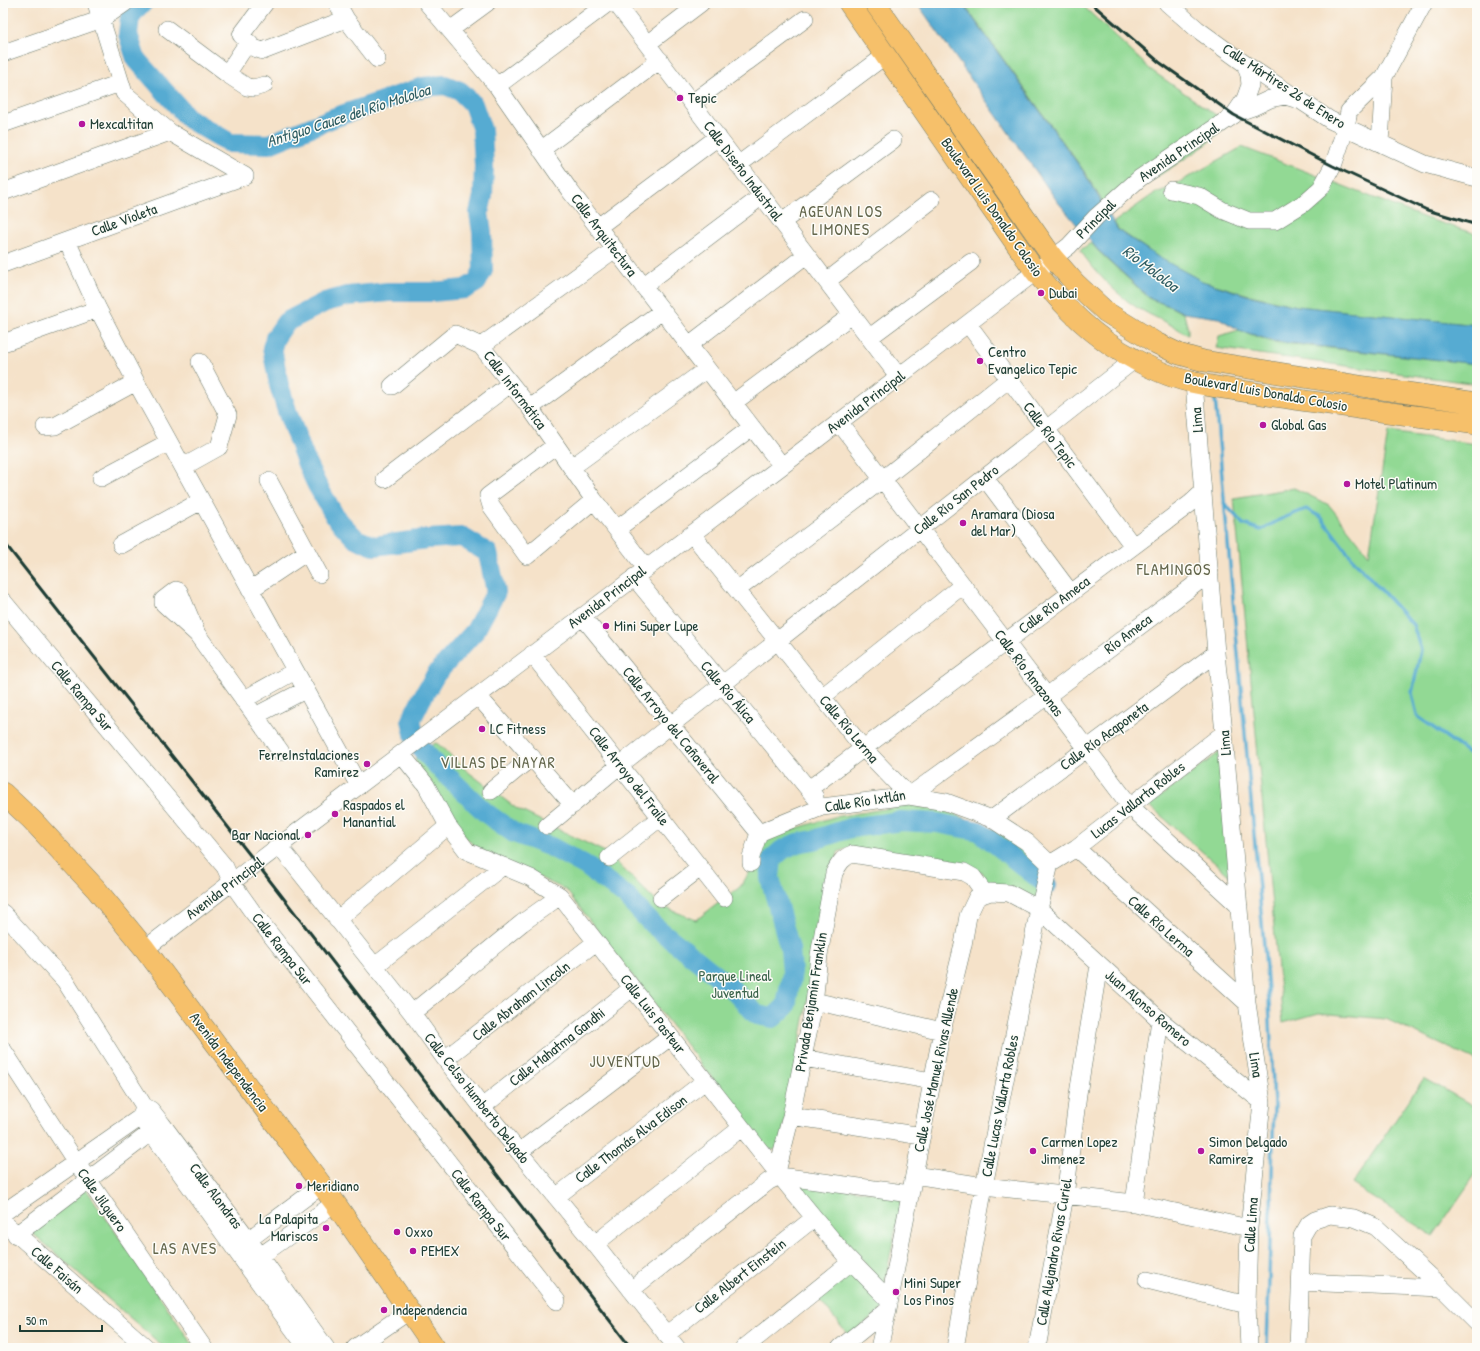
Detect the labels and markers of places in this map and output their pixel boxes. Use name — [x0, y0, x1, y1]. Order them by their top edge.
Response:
place label: Tepic — [688, 87, 717, 108]
marker: Tepic — [675, 93, 685, 103]
place label: Mexcaltitan — [90, 113, 154, 134]
marker: Mexcaltitan — [77, 119, 87, 129]
place label: Dubai — [1049, 282, 1078, 303]
marker: Dubai — [1036, 288, 1046, 298]
place label: Centro Evangelico Tepic — [988, 341, 1077, 379]
marker: Centro Evangelico Tepic — [975, 356, 985, 366]
place label: Global Gas — [1271, 414, 1327, 435]
marker: Global Gas — [1258, 420, 1268, 430]
place label: Motel Platinum — [1355, 473, 1437, 494]
marker: Motel Platinum — [1342, 479, 1352, 489]
place label: Aramara (Diosa del Mar) — [971, 503, 1054, 541]
marker: Aramara (Diosa del Mar) — [958, 518, 968, 528]
place label: Mini Super Lupe — [614, 615, 698, 636]
marker: Mini Super Lupe — [601, 621, 611, 631]
place label: LC Fitness — [490, 718, 546, 739]
marker: LC Fitness — [477, 724, 487, 734]
place label: FerreInstalaciones Ramirez — [258, 744, 360, 782]
marker: FerreInstalaciones Ramirez — [362, 759, 372, 769]
place label: Raspados el Manantial — [343, 794, 405, 832]
marker: Raspados el Manantial — [330, 809, 340, 819]
place label: Bar Nacional — [232, 824, 300, 845]
marker: Bar Nacional — [303, 830, 313, 840]
place label: Carmen Lopez Jimenez — [1041, 1131, 1118, 1169]
place label: Simon Delgado Ramirez — [1209, 1131, 1287, 1169]
marker: Carmen Lopez Jimenez — [1028, 1146, 1038, 1156]
marker: Simon Delgado Ramirez — [1196, 1146, 1206, 1156]
place label: Meridiano — [307, 1175, 359, 1196]
marker: Meridiano — [294, 1181, 304, 1191]
place label: La Palapita Mariscos — [259, 1208, 318, 1246]
place label: Oxxo — [405, 1221, 433, 1242]
marker: La Palapita Mariscos — [321, 1223, 331, 1233]
marker: Oxxo — [392, 1227, 402, 1237]
place label: PEMEX — [421, 1240, 459, 1261]
marker: PEMEX — [408, 1246, 418, 1256]
place label: Mini Super Los Pinos — [904, 1272, 961, 1310]
marker: Mini Super Los Pinos — [891, 1287, 901, 1297]
place label: Independencia — [392, 1299, 467, 1320]
marker: Independencia — [379, 1305, 389, 1315]

